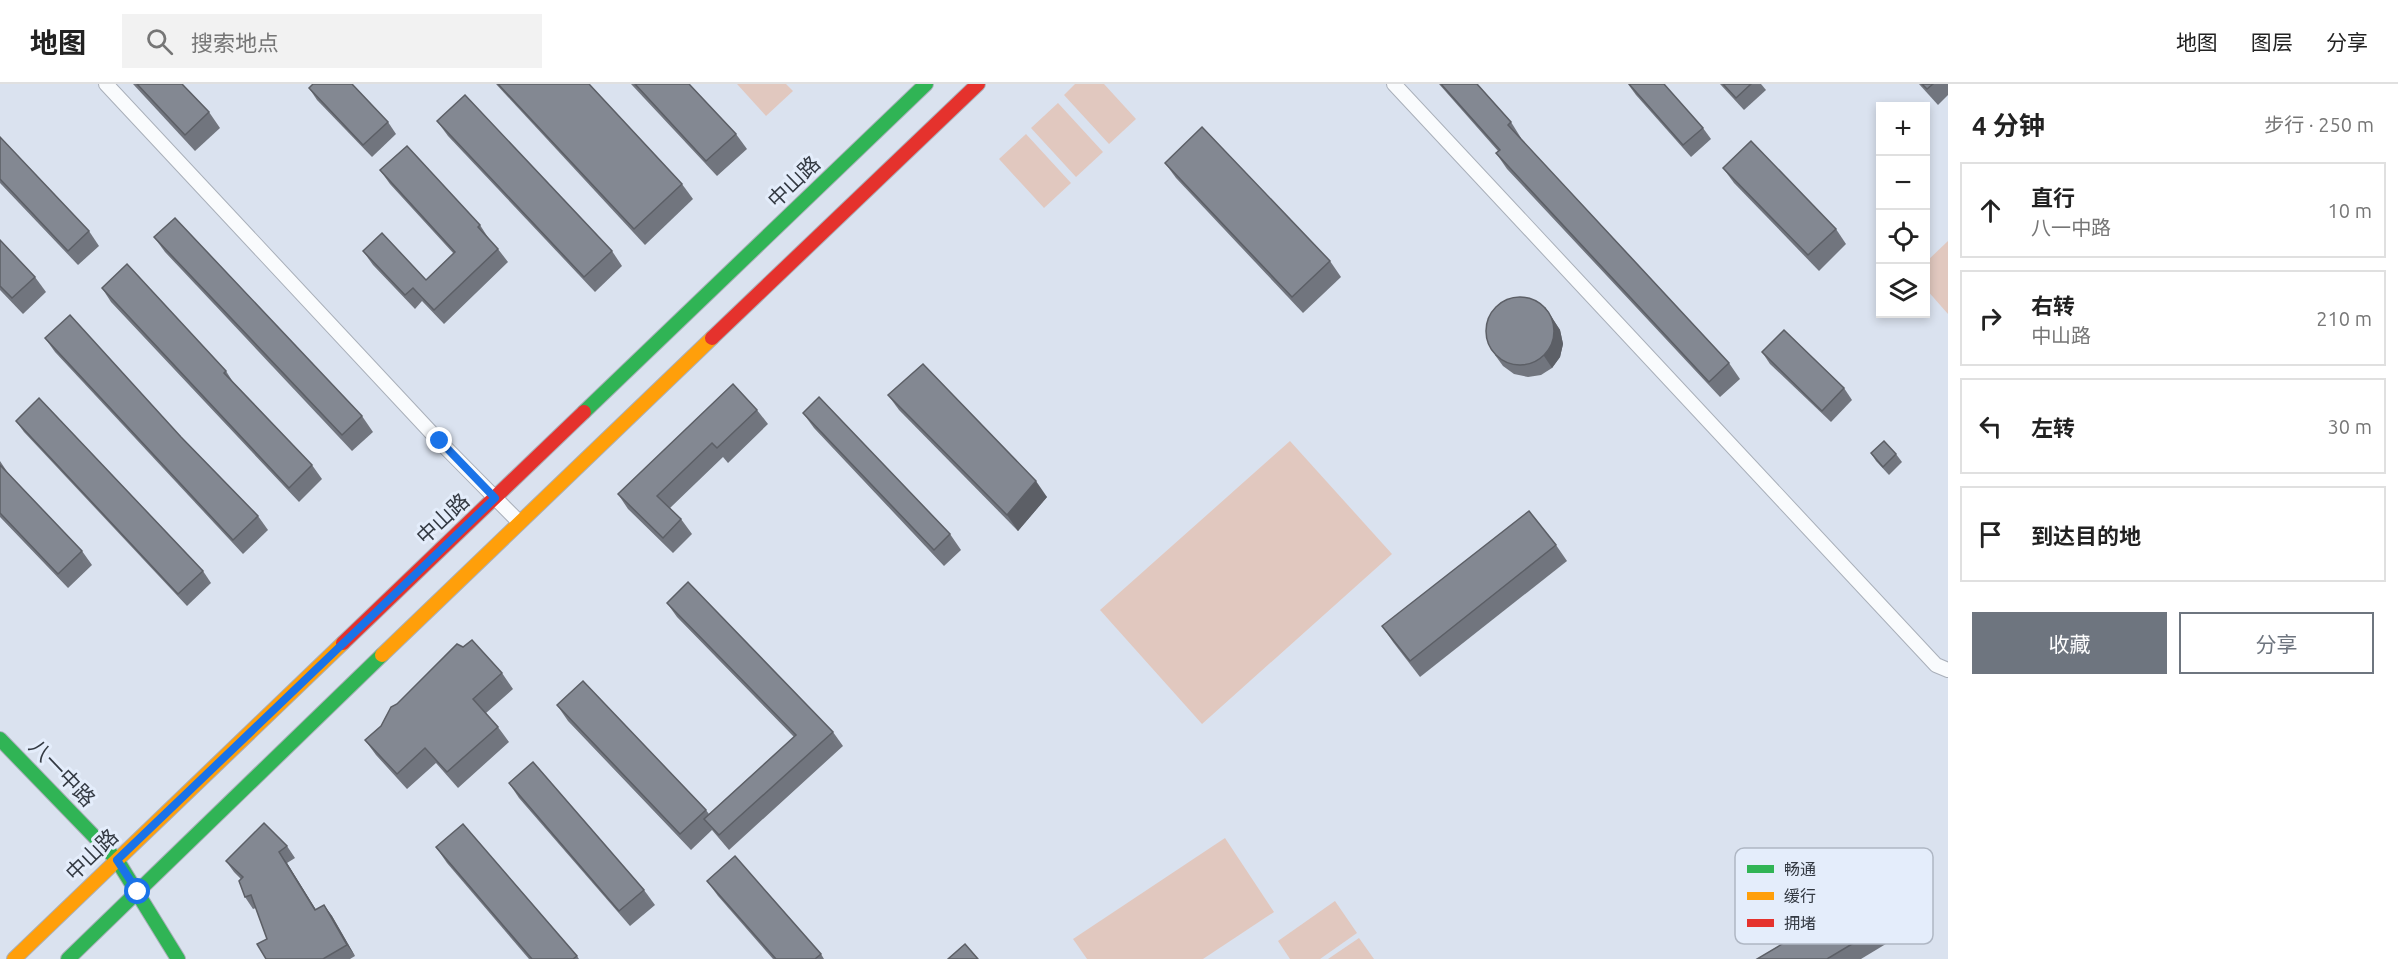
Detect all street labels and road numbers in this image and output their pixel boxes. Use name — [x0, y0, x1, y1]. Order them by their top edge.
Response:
street label: 中山路 — [762, 151, 824, 212]
street label: 中山路 — [411, 488, 474, 549]
street label: 八一中路 — [25, 734, 101, 811]
street label: 中山路 — [60, 824, 122, 885]

